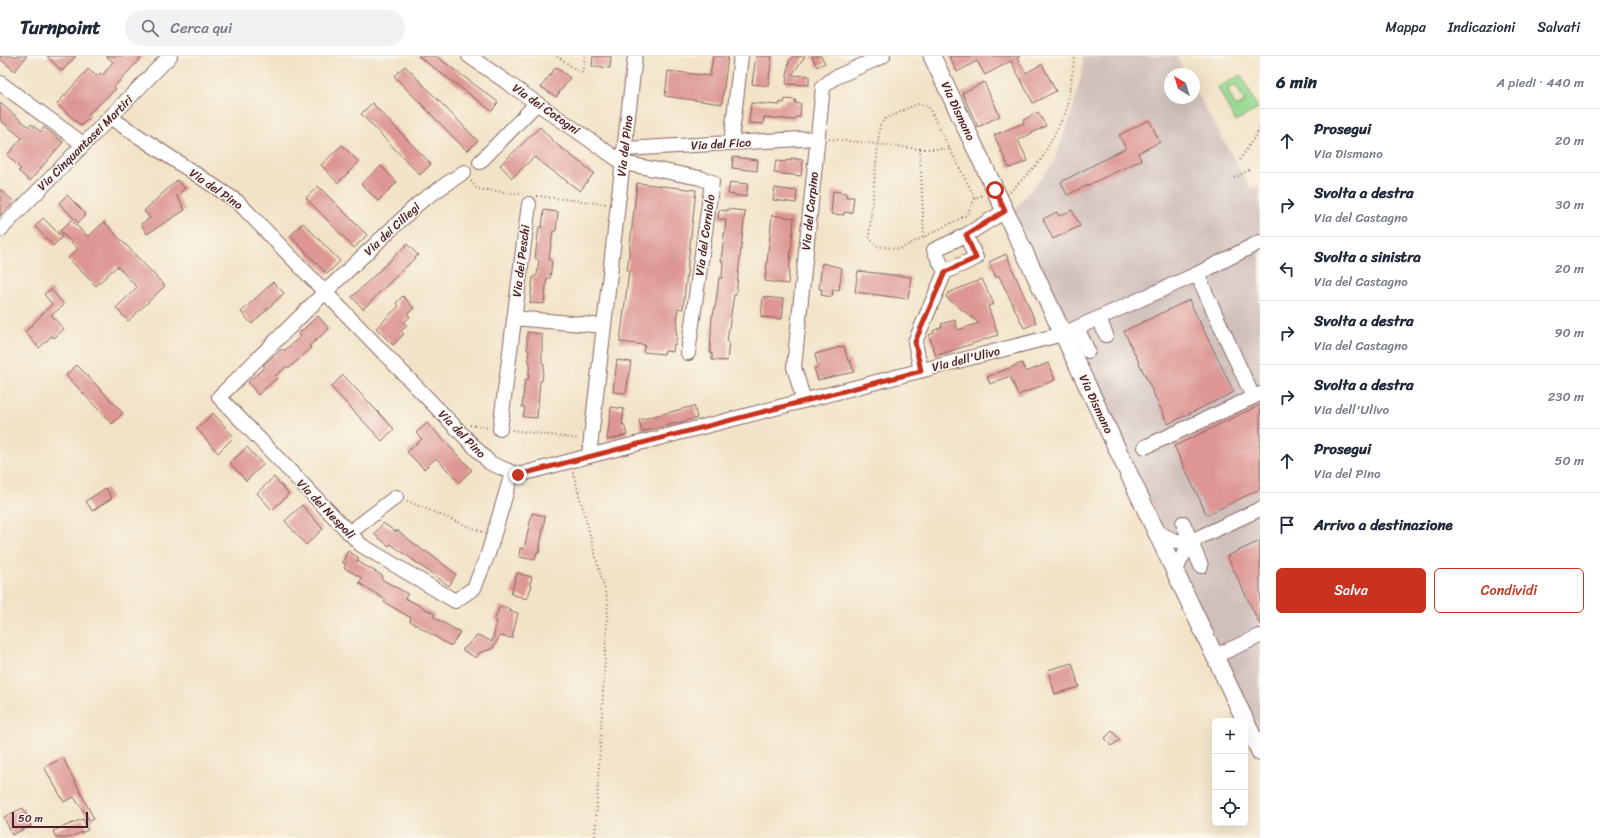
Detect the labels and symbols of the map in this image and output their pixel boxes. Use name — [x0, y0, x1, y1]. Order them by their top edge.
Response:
north arrow — [1164, 68, 1200, 104]
street label: Via dei Cotogni — [507, 77, 585, 141]
street label: Via Dismano — [935, 78, 981, 144]
street label: Via Cinquantasei Martiri — [32, 89, 139, 196]
street label: Via del Pino — [610, 114, 640, 178]
street label: Via del Fico — [690, 131, 752, 157]
street label: Via del Pino — [185, 162, 247, 216]
street label: Via del Carpino — [795, 171, 825, 251]
route start — [986, 181, 1004, 199]
street label: Via del Corniolo — [688, 193, 722, 277]
street label: Via dei Ciliegi — [358, 196, 426, 261]
street label: Via dei Peschi — [506, 223, 536, 298]
street label: Via dell'Ulivo — [930, 340, 1002, 378]
street label: Via Dismano — [1073, 371, 1119, 437]
street label: Via del Pino — [433, 404, 491, 464]
route end — [509, 466, 527, 484]
street label: Via dei Nespoli — [291, 474, 361, 545]
scale bar — [12, 810, 88, 829]

